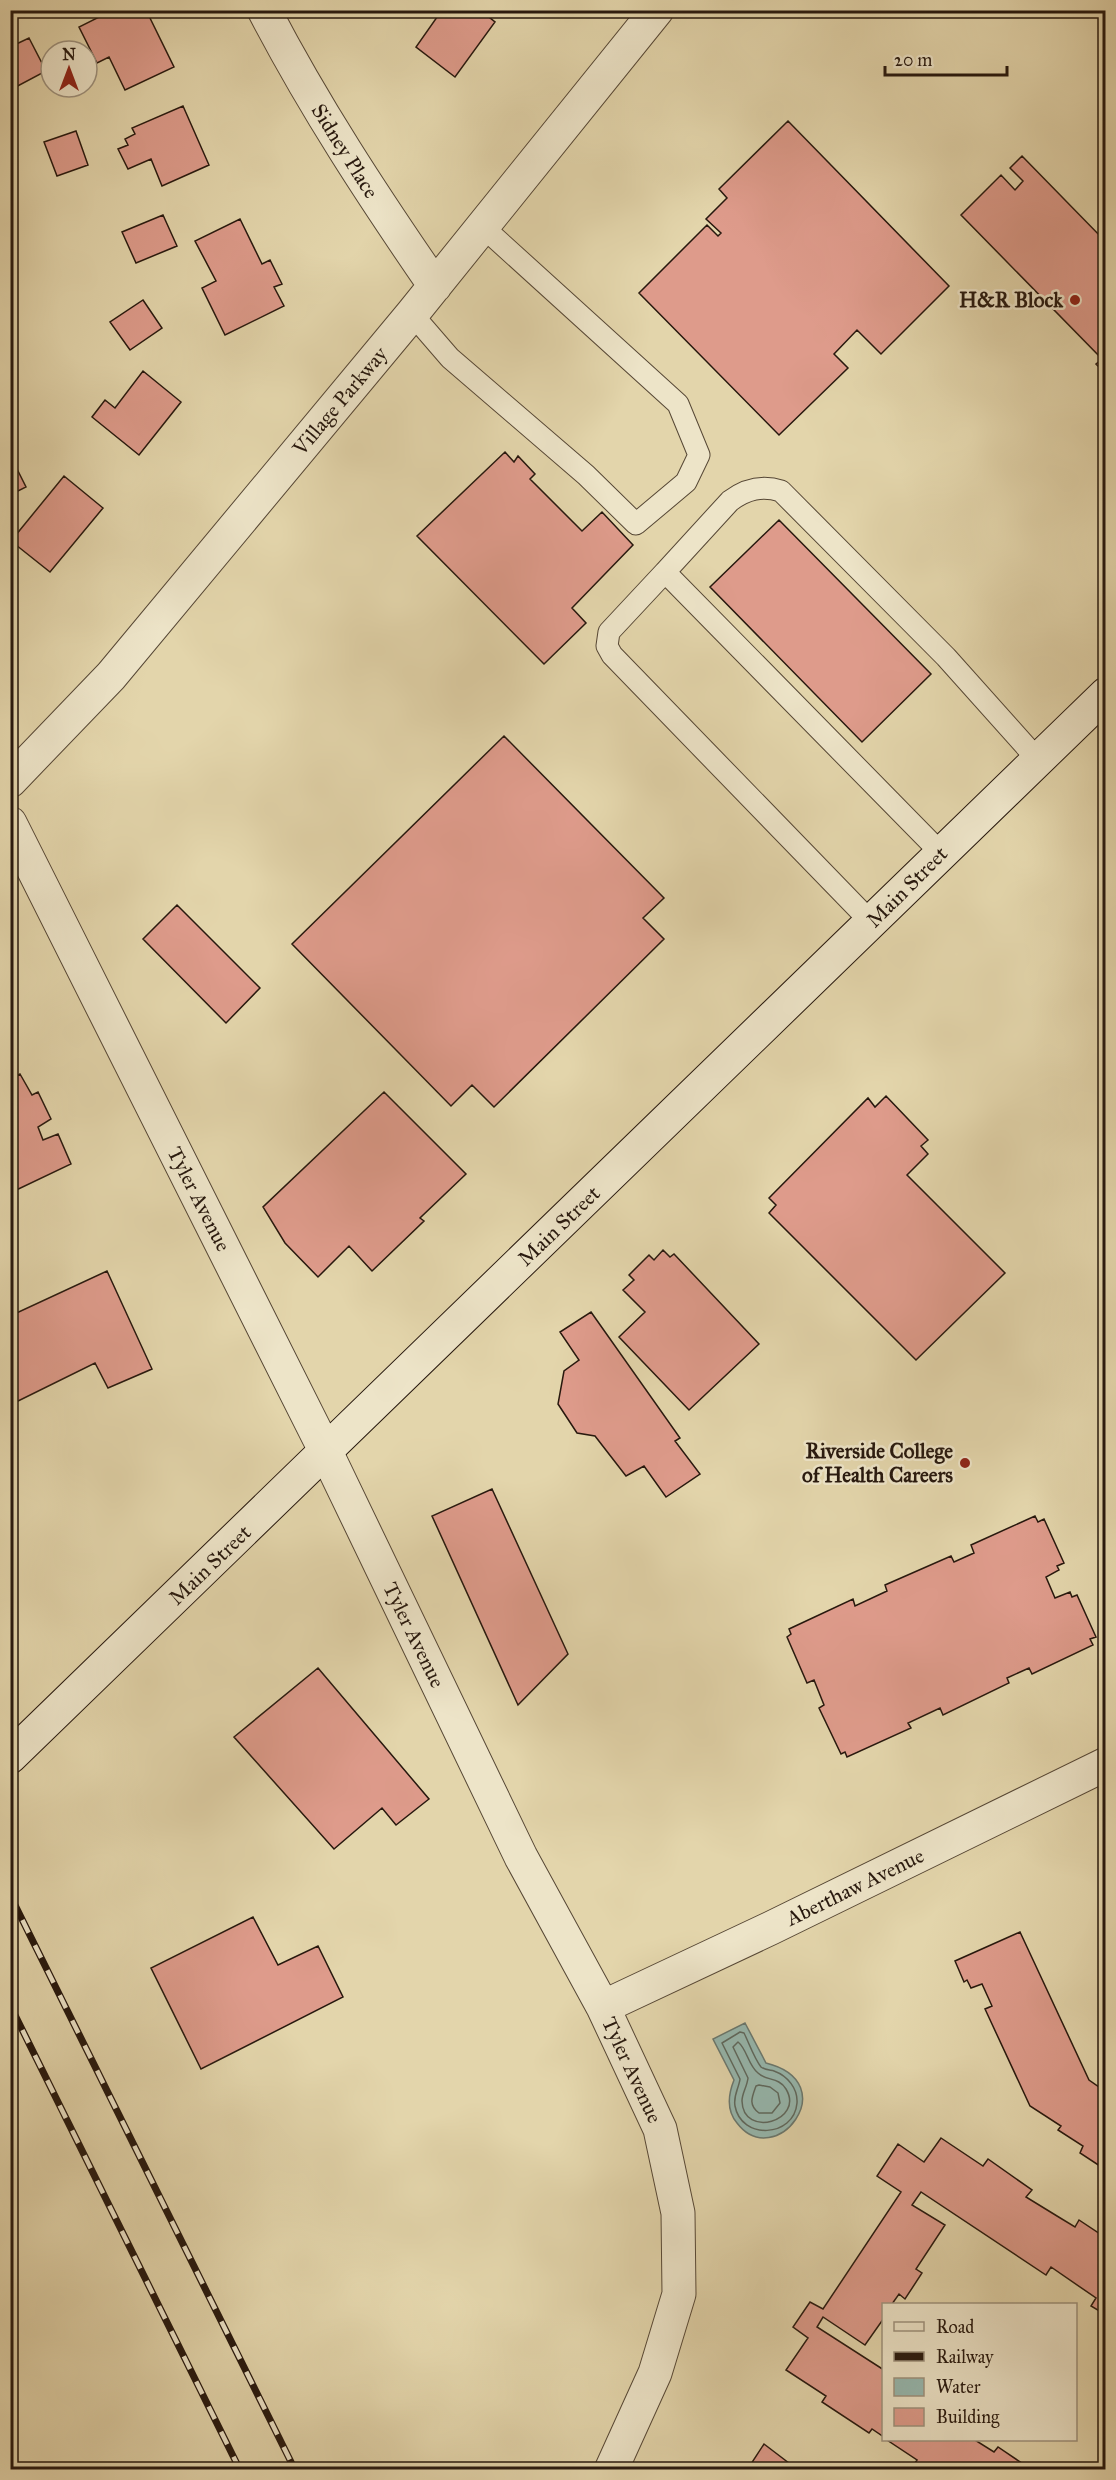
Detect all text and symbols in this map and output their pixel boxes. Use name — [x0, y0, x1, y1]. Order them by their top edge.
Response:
north arrow — [39, 39, 99, 99]
scale bar — [885, 39, 1006, 77]
text: N — [62, 45, 76, 64]
text: 20 m — [894, 49, 932, 71]
street label: Sidney Place — [306, 99, 384, 203]
place label: H&R Block — [959, 287, 1064, 313]
marker: H&R Block — [1068, 293, 1082, 307]
street label: Village Parkway — [286, 341, 394, 461]
street label: Main Street — [861, 841, 953, 933]
street label: Tyler Avenue — [162, 1142, 237, 1256]
street label: Main Street — [512, 1180, 606, 1272]
place label: Riverside College of Health Careers — [802, 1438, 953, 1488]
marker: Riverside College of Health Careers — [958, 1456, 972, 1470]
street label: Main Street — [163, 1519, 257, 1611]
street label: Tyler Avenue — [377, 1578, 451, 1692]
street label: Aberthaw Avenue — [781, 1842, 928, 1932]
street label: Tyler Avenue — [596, 2013, 668, 2127]
legend — [882, 2303, 1077, 2441]
text: Road — [936, 2316, 974, 2338]
text: Railway — [936, 2346, 994, 2368]
text: Water — [936, 2376, 981, 2398]
text: Building — [936, 2406, 1000, 2429]

